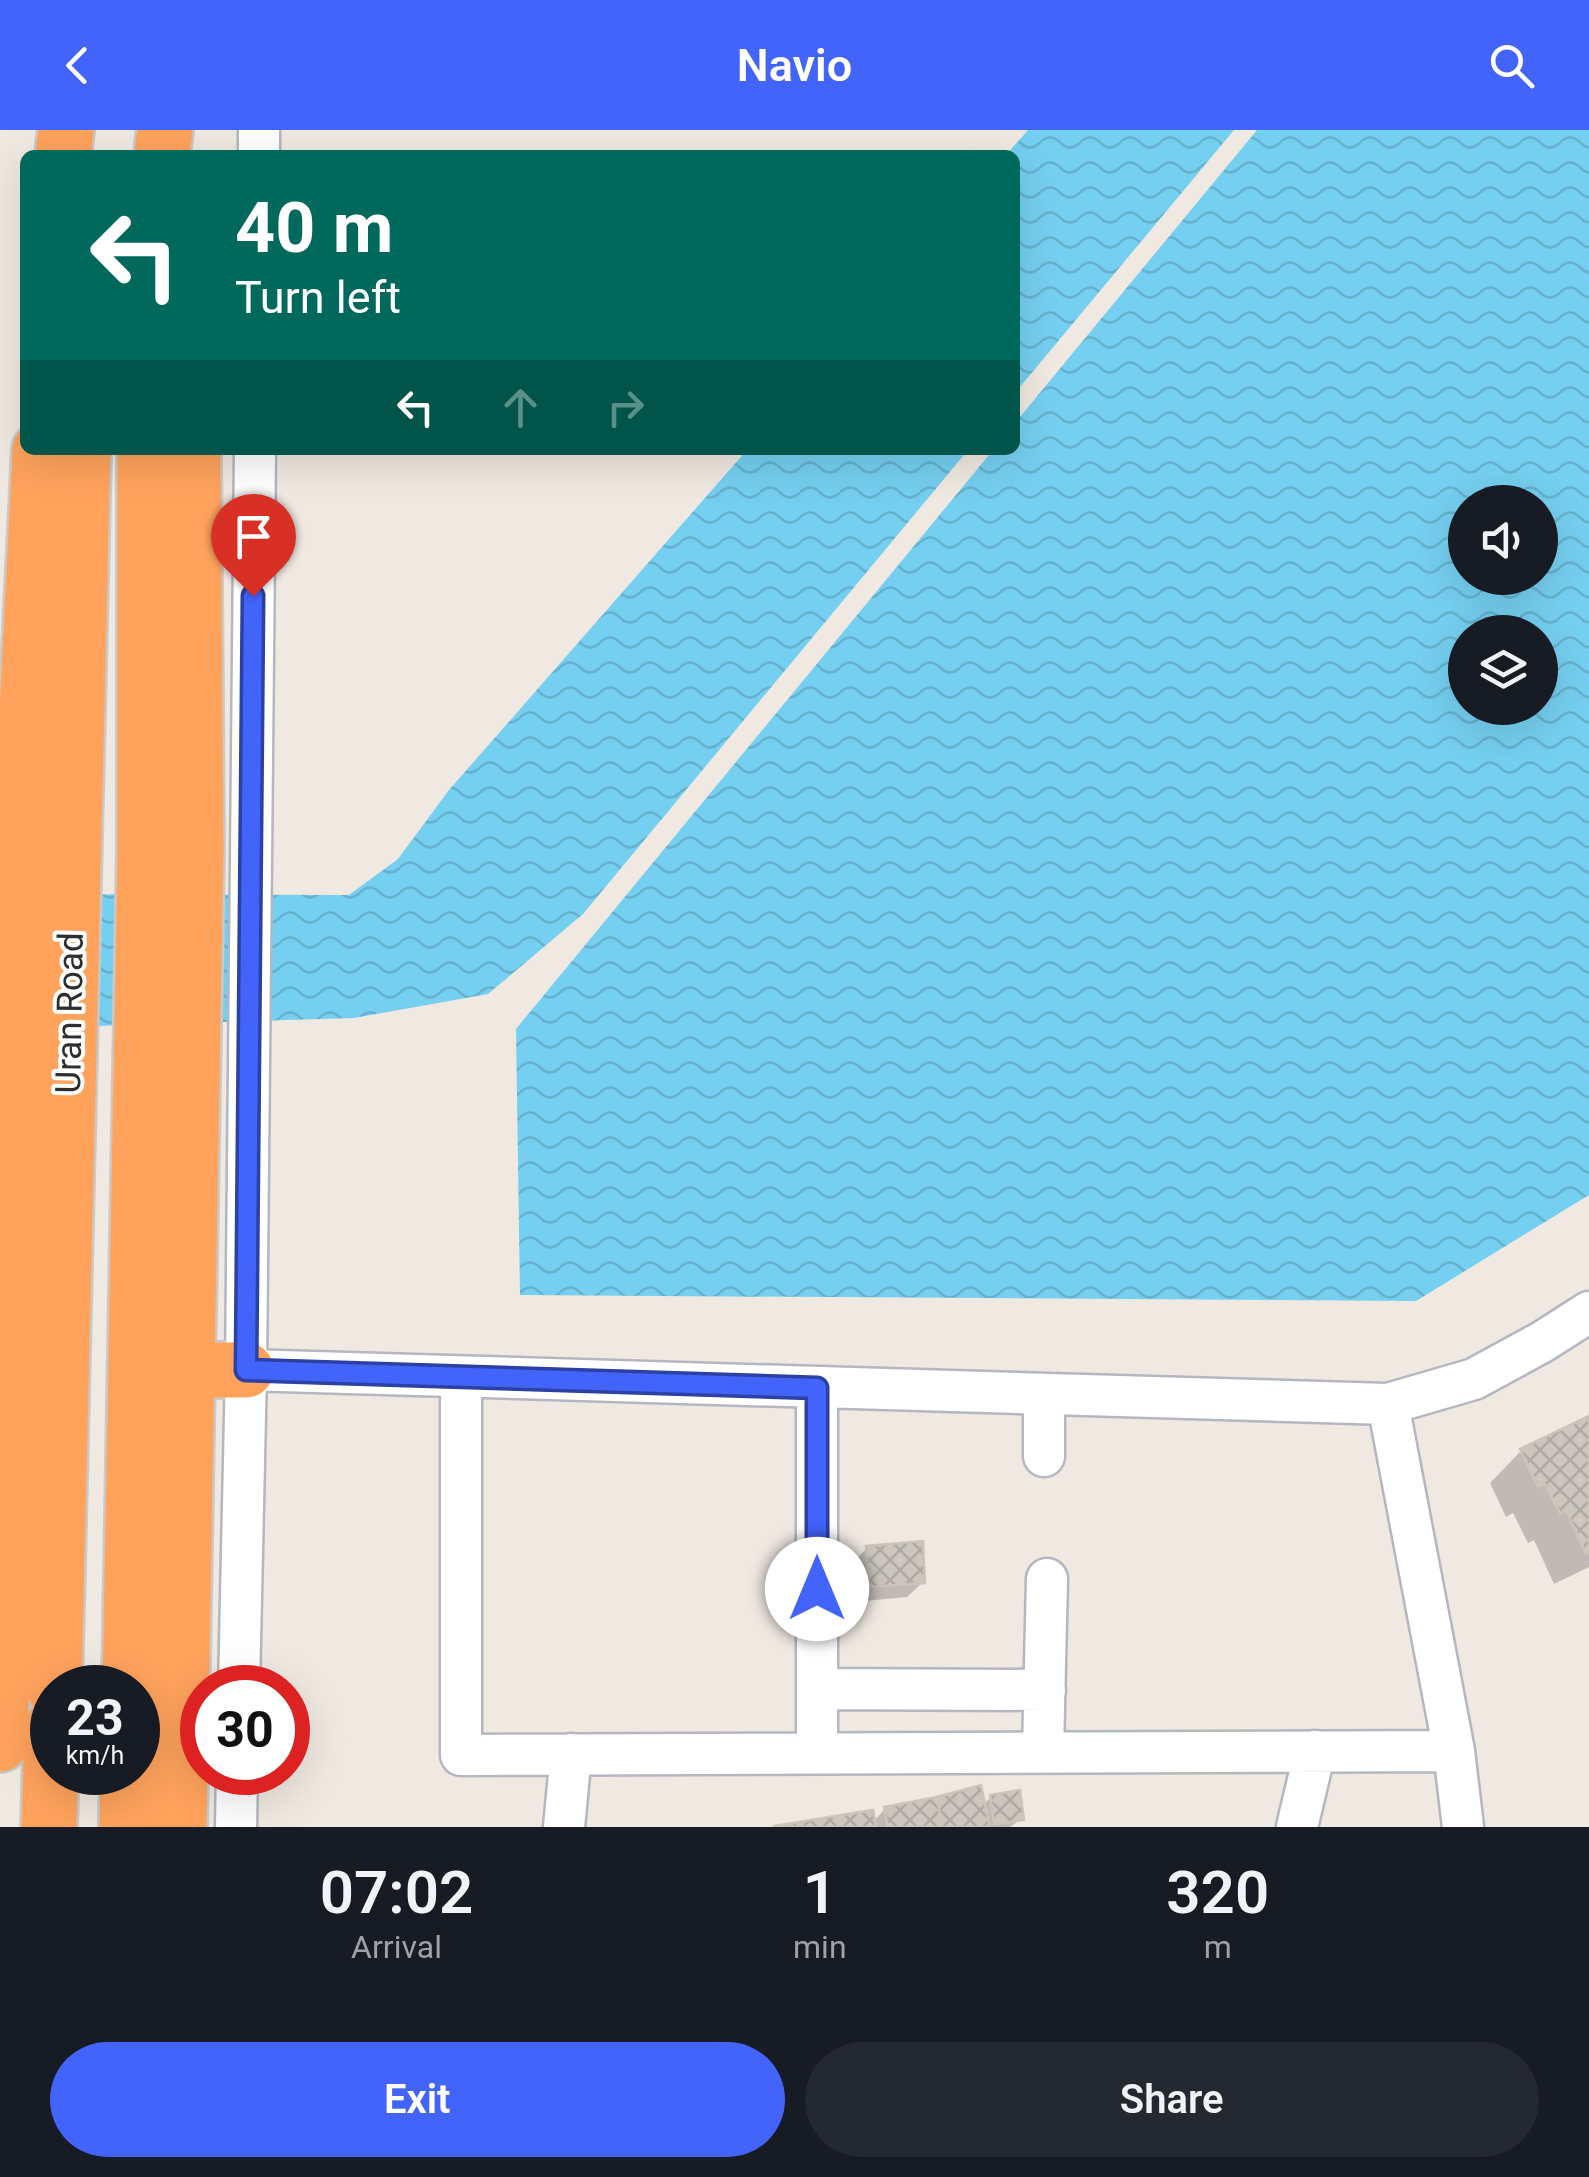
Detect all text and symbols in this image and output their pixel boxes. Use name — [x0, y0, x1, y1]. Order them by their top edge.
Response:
icon: back — [50, 38, 105, 93]
icon: search — [1484, 38, 1539, 93]
text: Navio — [737, 39, 852, 92]
text: 40 m — [235, 187, 393, 269]
icon: left — [70, 190, 200, 320]
text: Turn left — [235, 271, 401, 324]
icon: left — [388, 380, 443, 435]
icon: ahead — [493, 380, 548, 435]
icon: right — [598, 380, 653, 435]
map controls — [1448, 485, 1558, 725]
button: sound — [1448, 485, 1558, 595]
pin — [211, 494, 296, 597]
icon: arrive — [226, 509, 281, 564]
button: layers — [1448, 615, 1558, 725]
street label: Uran Road — [48, 932, 92, 1094]
position arrow — [765, 1537, 869, 1641]
speed limit sign: 30 — [180, 1665, 310, 1795]
text: 23 — [66, 1689, 124, 1747]
text: km/h — [66, 1741, 124, 1770]
text: 07:02 — [320, 1857, 473, 1928]
text: 1 — [803, 1857, 837, 1928]
text: 320 — [1166, 1857, 1269, 1928]
text: Arrival — [351, 1928, 442, 1966]
text: min — [793, 1928, 847, 1966]
text: m — [1204, 1928, 1232, 1966]
button: Exit — [50, 2042, 785, 2157]
button: Share — [805, 2042, 1539, 2157]

